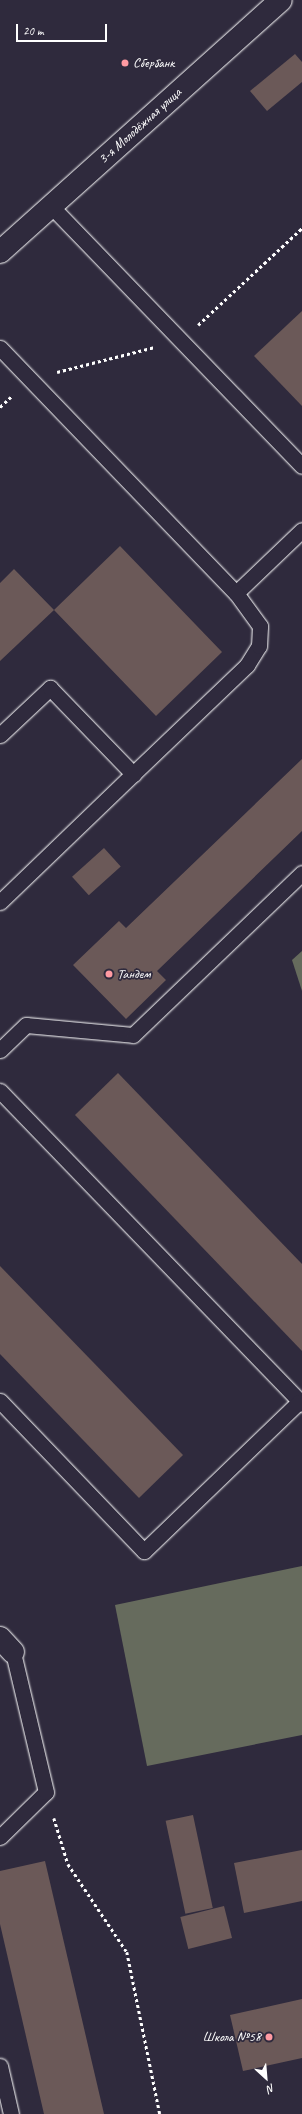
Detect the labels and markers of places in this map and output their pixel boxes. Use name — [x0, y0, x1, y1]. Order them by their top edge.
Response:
place label: Сбербанк — [133, 55, 174, 71]
marker: Сбербанк — [120, 58, 130, 68]
place label: Тандем — [117, 966, 150, 982]
marker: Тандем — [104, 969, 114, 979]
place label: Школа №58 — [203, 2029, 261, 2045]
marker: Школа №58 — [264, 2032, 274, 2042]

